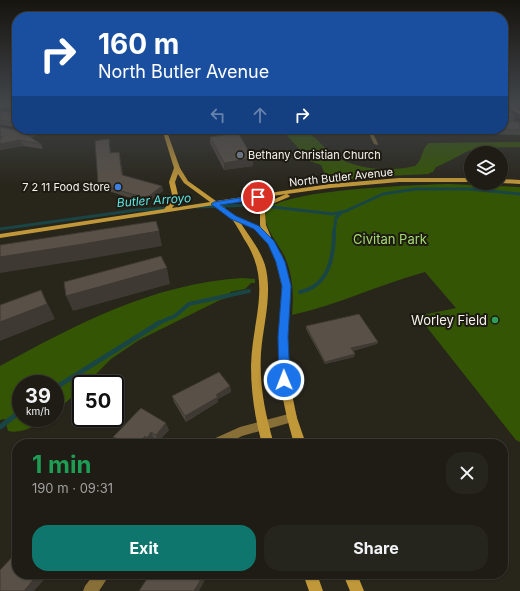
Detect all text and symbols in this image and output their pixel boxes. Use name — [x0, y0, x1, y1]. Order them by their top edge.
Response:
text: 160 m — [98, 27, 179, 61]
icon: right — [32, 28, 84, 80]
text: North Butler Avenue — [98, 61, 269, 82]
icon: left — [207, 104, 229, 126]
icon: ahead — [249, 104, 271, 126]
icon: right — [291, 104, 313, 126]
map controls — [464, 146, 508, 190]
button: layers — [464, 146, 508, 190]
place label: Bethany Christian Church — [248, 148, 381, 162]
marker: Bethany Christian Church — [235, 150, 245, 160]
street label: North Butler Avenue — [288, 165, 394, 189]
place label: 7 2 11 Food Store — [22, 180, 110, 194]
pin — [241, 180, 275, 214]
marker: 7 2 11 Food Store — [113, 182, 123, 192]
icon: arrive — [247, 186, 269, 208]
water label: Butler Arroyo — [116, 190, 192, 210]
park label: Civitan Park — [353, 231, 427, 247]
place label: Worley Field — [411, 312, 487, 328]
marker: Worley Field — [490, 315, 500, 325]
position arrow — [263, 359, 305, 401]
speed limit sign: 50 — [72, 375, 124, 427]
text: 39 — [25, 384, 51, 408]
text: km/h — [26, 405, 50, 417]
text: 1 min — [32, 450, 91, 479]
button: close — [446, 452, 488, 494]
text: 190 m · 09:31 — [32, 480, 113, 496]
button: Exit — [32, 525, 256, 571]
button: Share — [264, 525, 488, 571]

